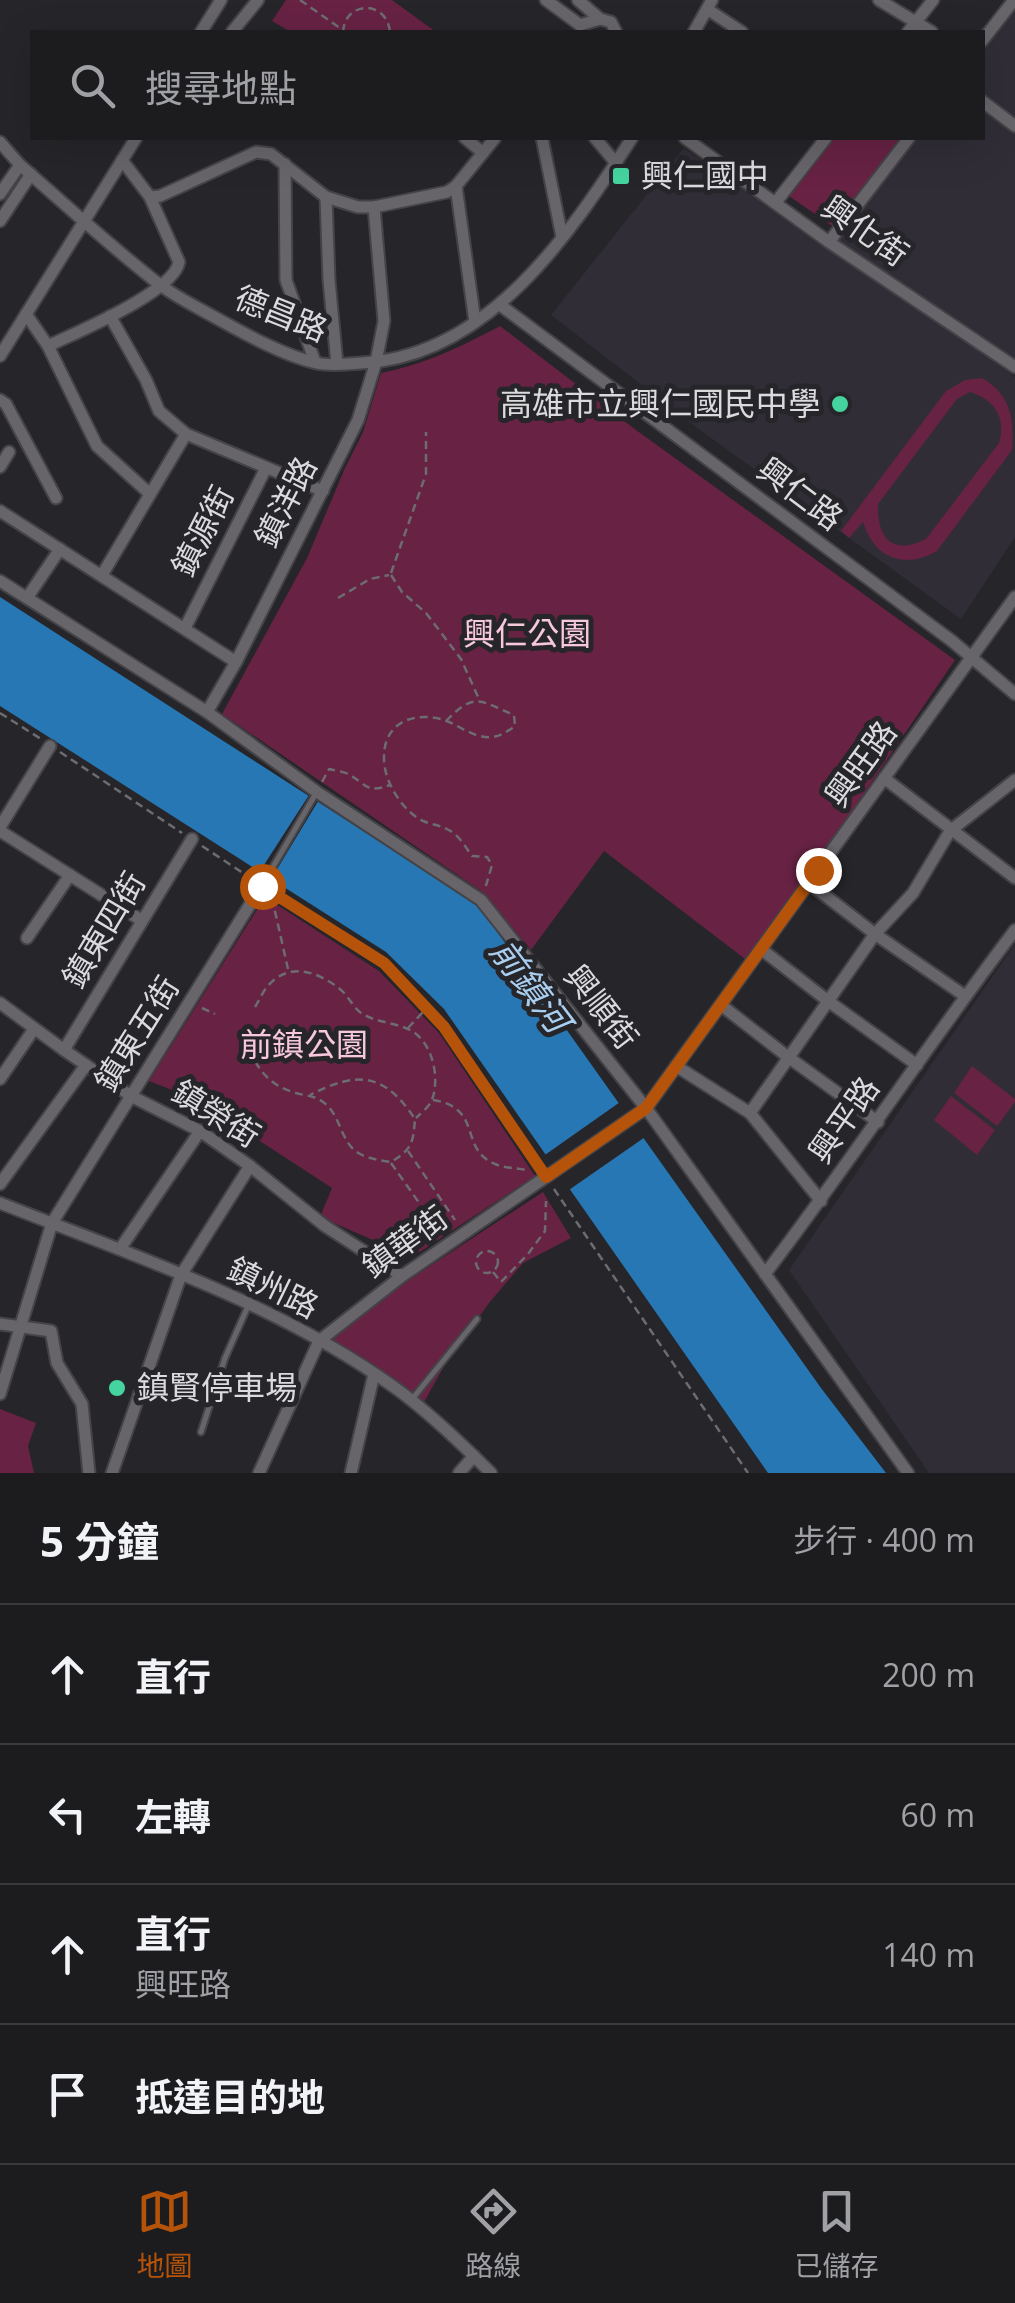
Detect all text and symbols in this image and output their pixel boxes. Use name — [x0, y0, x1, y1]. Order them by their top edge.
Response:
search box — [30, 30, 985, 140]
icon: search — [65, 58, 120, 113]
text: 搜尋地點 — [145, 61, 297, 113]
place label: 興仁國中 — [641, 153, 769, 196]
marker: 興仁國中 — [610, 165, 632, 187]
street label: 興化街 — [814, 185, 918, 275]
street label: 德昌路 — [229, 275, 334, 351]
place label: 高雄市立興仁國民中學 — [500, 381, 820, 424]
marker: 高雄市立興仁國民中學 — [829, 393, 851, 415]
street label: 興仁路 — [750, 447, 852, 539]
street label: 鎮洋路 — [244, 449, 326, 554]
street label: 鎮源街 — [161, 478, 243, 583]
park label: 興仁公園 — [463, 611, 591, 654]
street label: 興旺路 — [814, 712, 905, 815]
route end — [796, 848, 842, 894]
street label: 鎮東四街 — [51, 863, 154, 995]
route start — [240, 864, 286, 910]
water label: 前鎮河 — [481, 929, 585, 1046]
street label: 興順街 — [556, 955, 649, 1057]
street label: 鎮東五街 — [84, 968, 188, 1099]
park label: 前鎮公園 — [240, 1022, 368, 1065]
street label: 興平路 — [798, 1067, 888, 1171]
street label: 鎮榮街 — [165, 1069, 269, 1156]
street label: 鎮華街 — [353, 1195, 456, 1286]
street label: 鎮州路 — [221, 1246, 326, 1327]
place label: 鎮賢停車場 — [137, 1365, 297, 1408]
marker: 鎮賢停車場 — [106, 1377, 128, 1399]
text: 5 分鐘 — [40, 1512, 159, 1569]
text: 步行 · 400 m — [793, 1518, 975, 1561]
icon: ahead — [40, 1647, 95, 1702]
text: 直行 — [135, 1650, 211, 1702]
text: 200 m — [882, 1653, 975, 1696]
icon: left — [40, 1787, 95, 1842]
text: 左轉 — [135, 1790, 211, 1842]
text: 60 m — [900, 1793, 975, 1836]
text: 直行 — [135, 1907, 211, 1959]
icon: ahead — [40, 1927, 95, 1982]
text: 140 m — [882, 1933, 975, 1976]
text: 興旺路 — [135, 1962, 231, 2005]
icon: arrive — [40, 2067, 95, 2122]
text: 抵達目的地 — [135, 2070, 325, 2122]
tab: 地圖 — [136, 2184, 193, 2284]
tab: 路線 — [465, 2184, 522, 2284]
tab: 已儲存 — [794, 2184, 879, 2284]

